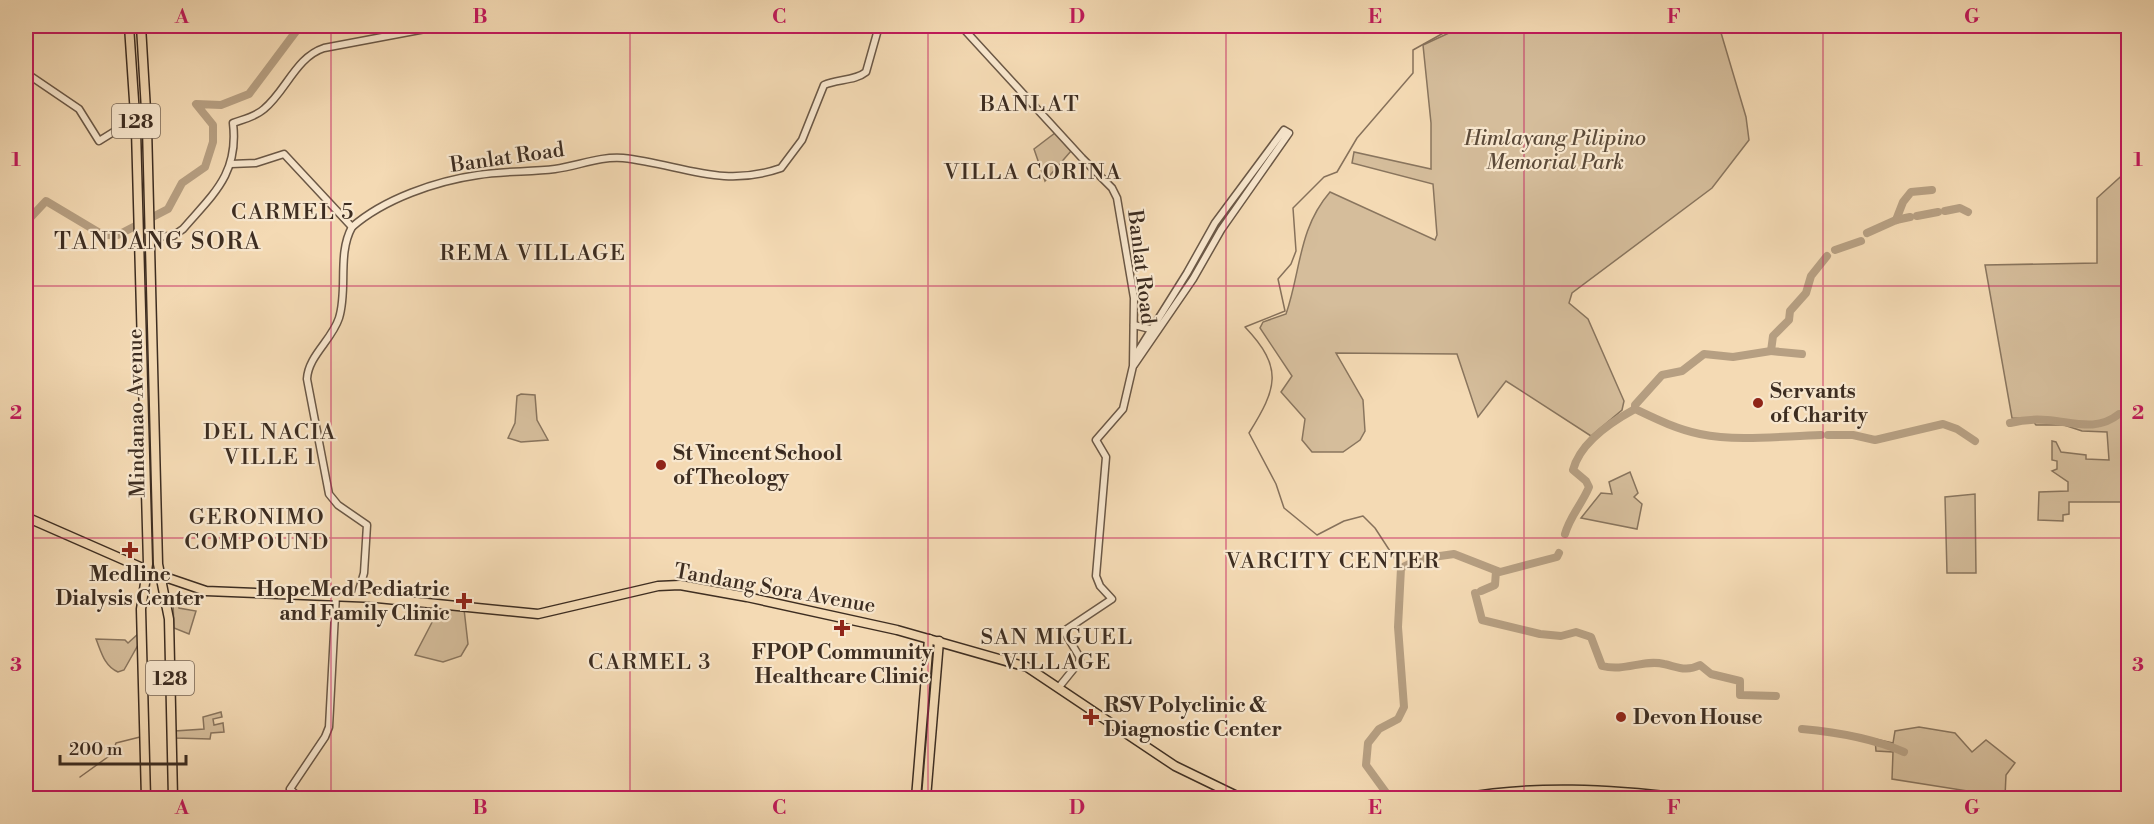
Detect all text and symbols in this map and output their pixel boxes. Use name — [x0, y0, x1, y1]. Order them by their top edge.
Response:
text: A — [174, 5, 190, 30]
text: B — [472, 5, 488, 30]
text: C — [772, 5, 786, 30]
text: D — [1069, 5, 1085, 30]
text: E — [1368, 5, 1382, 30]
text: F — [1667, 5, 1681, 30]
text: G — [1964, 5, 1980, 30]
district label: BANLAT — [979, 91, 1080, 118]
road number: 128 — [112, 104, 160, 138]
park label: Himlayang Pilipino Memorial Park — [1463, 126, 1646, 176]
street label: Banlat Road — [447, 137, 566, 179]
text: 1 — [11, 148, 21, 173]
text: 1 — [2133, 148, 2143, 173]
district label: VILLA CORINA — [943, 159, 1122, 186]
district label: CARMEL 5 — [231, 199, 355, 226]
street label: Banlat Road — [1121, 207, 1161, 326]
district label: TANDANG SORA — [54, 227, 262, 257]
district label: REMA VILLAGE — [440, 240, 626, 267]
street label: Mindanao Avenue — [123, 328, 151, 498]
place label: Servants of Charity — [1770, 379, 1868, 429]
marker: Servants of Charity — [1751, 396, 1765, 410]
text: 2 — [10, 401, 22, 426]
text: 2 — [2132, 401, 2144, 426]
district label: DEL NACIA VILLE 1 — [203, 419, 337, 471]
place label: St Vincent School of Theology — [673, 441, 842, 491]
marker: St Vincent School of Theology — [654, 458, 668, 472]
district label: GERONIMO COMPOUND — [184, 504, 330, 556]
marker: Medline Dialysis Center — [121, 541, 139, 559]
district label: VARCITY CENTER — [1225, 548, 1440, 575]
street label: Tandang Sora Avenue — [672, 558, 878, 619]
place label: Medline Dialysis Center — [56, 562, 204, 612]
place label: HopeMed Pediatric and Family Clinic — [256, 577, 450, 627]
marker: HopeMed Pediatric and Family Clinic — [455, 592, 473, 610]
marker: FPOP Community Healthcare Clinic — [833, 619, 851, 637]
district label: SAN MIGUEL VILLAGE — [980, 624, 1134, 676]
place label: FPOP Community Healthcare Clinic — [752, 640, 933, 690]
district label: CARMEL 3 — [588, 649, 712, 676]
text: 3 — [10, 653, 22, 678]
text: 3 — [2132, 653, 2144, 678]
road number: 128 — [146, 661, 194, 695]
place label: RSV Polyclinic & Diagnostic Center — [1104, 693, 1282, 743]
place label: Devon House — [1633, 705, 1763, 731]
marker: RSV Polyclinic & Diagnostic Center — [1082, 708, 1100, 726]
marker: Devon House — [1614, 710, 1628, 724]
scale bar — [60, 728, 186, 766]
text: 200 m — [69, 738, 123, 761]
text: A — [174, 796, 190, 821]
text: B — [472, 796, 488, 821]
text: C — [772, 796, 786, 821]
text: D — [1069, 796, 1085, 821]
text: E — [1368, 796, 1382, 821]
text: F — [1667, 796, 1681, 821]
text: G — [1964, 796, 1980, 821]

